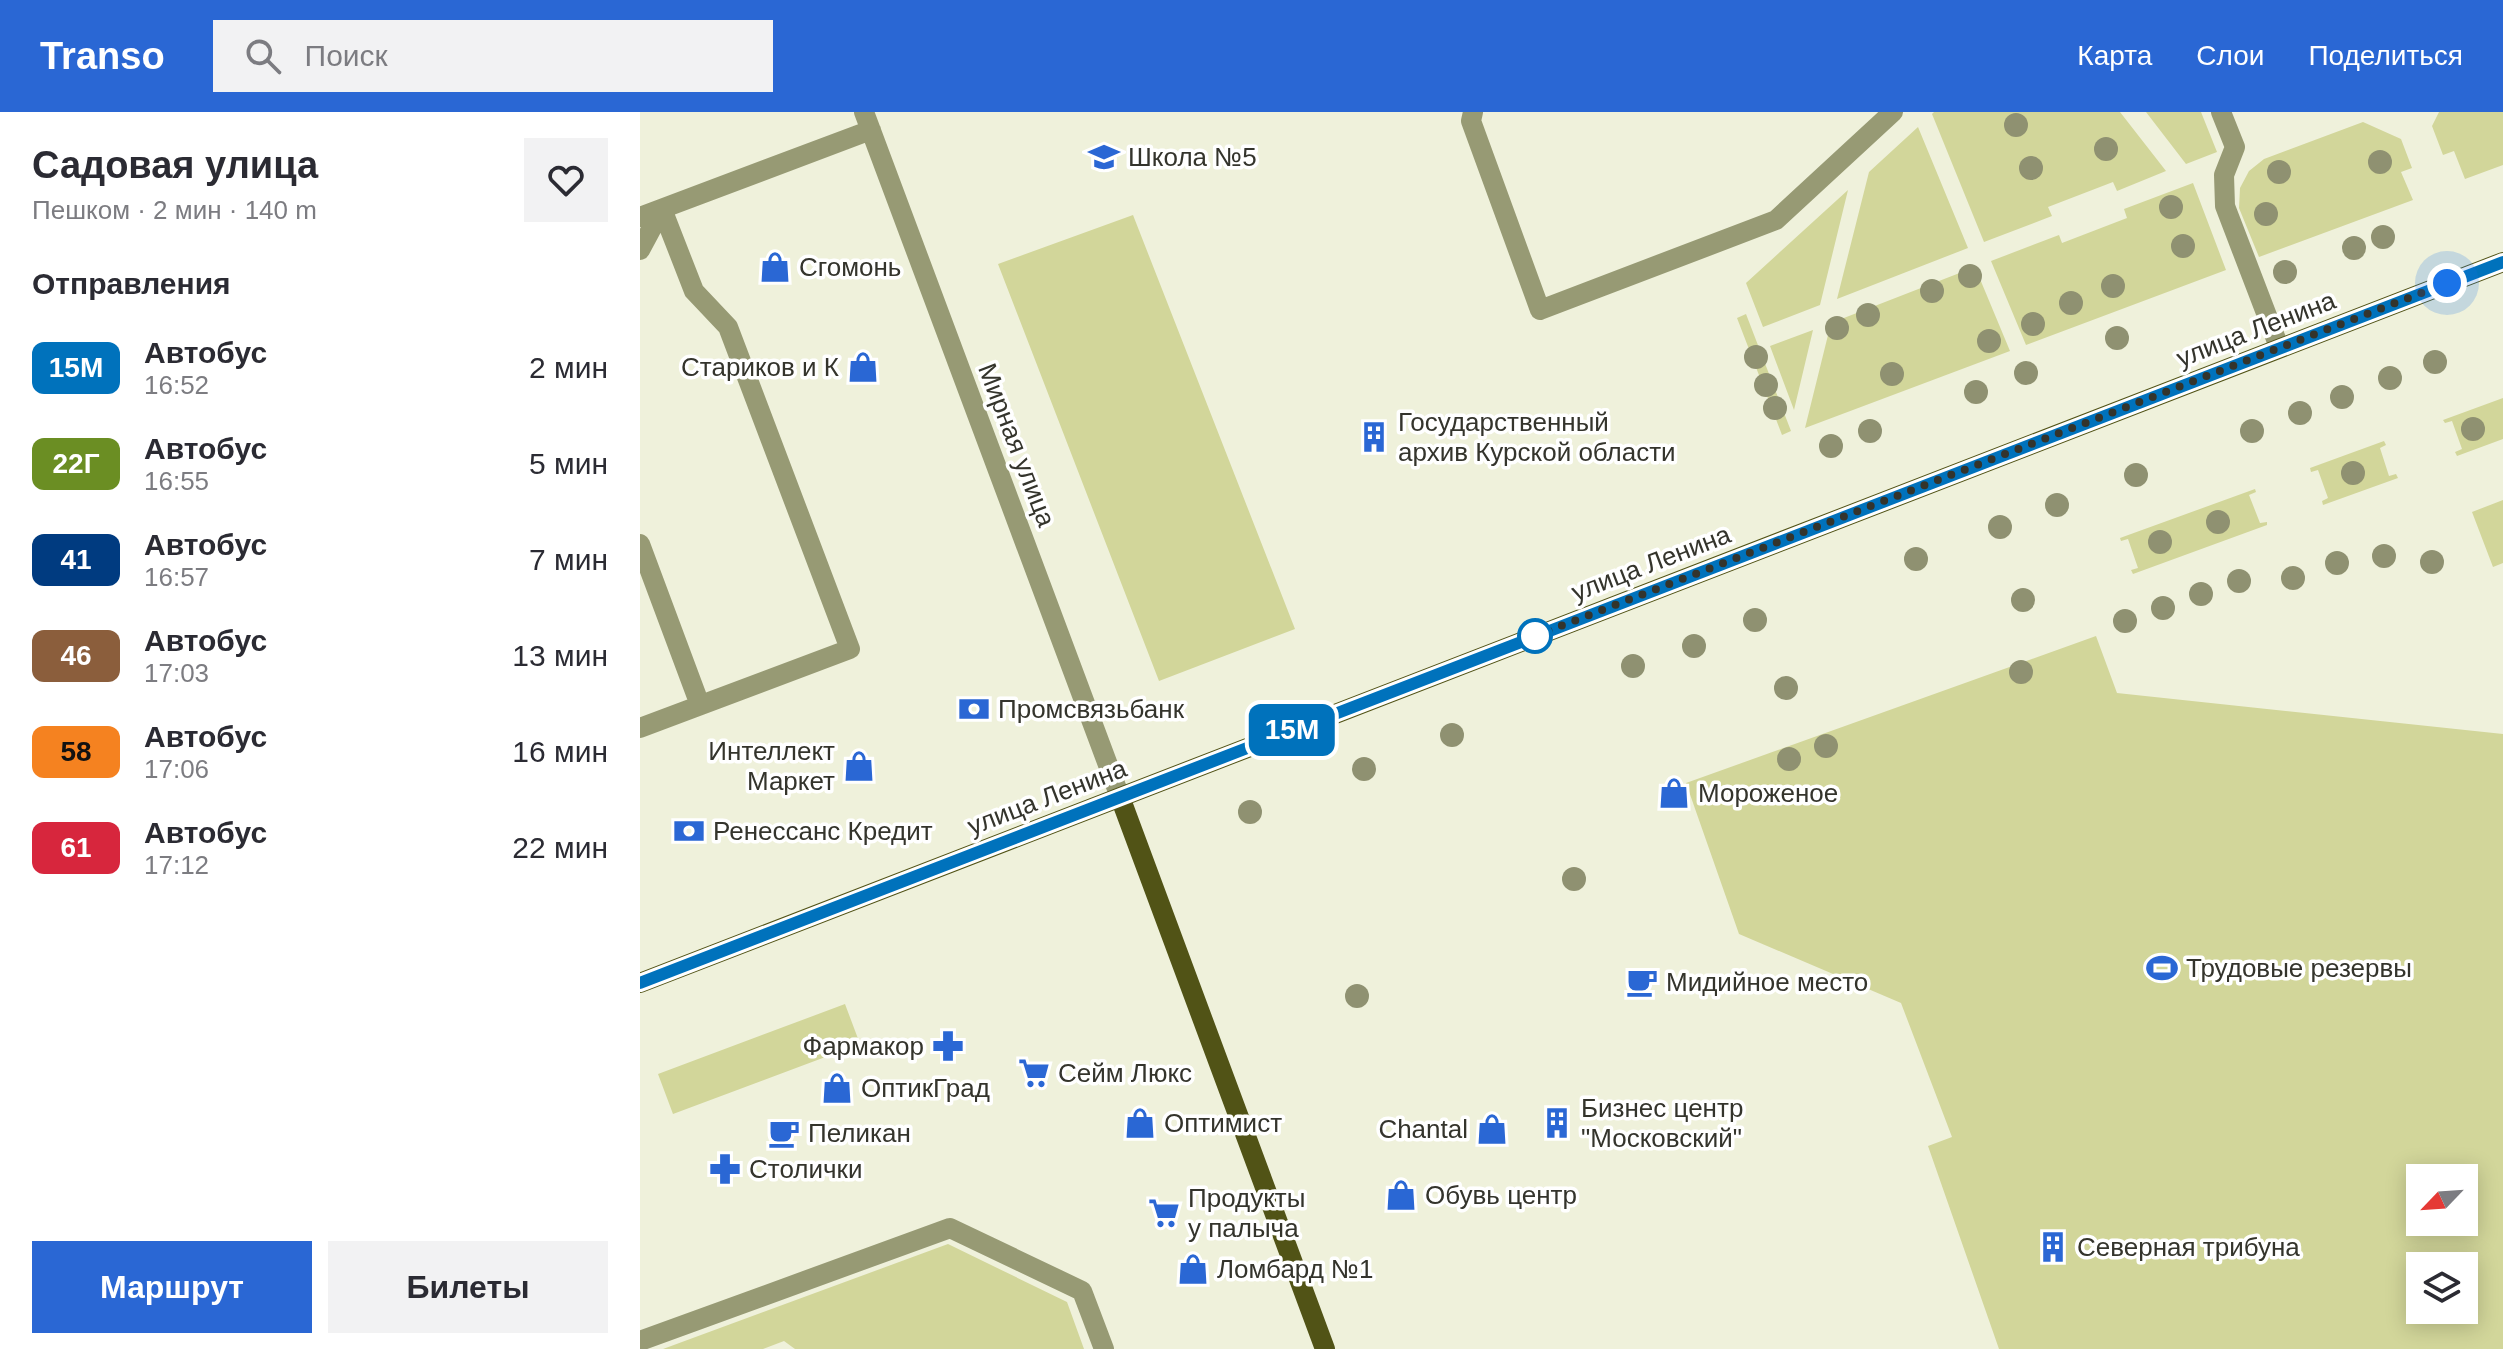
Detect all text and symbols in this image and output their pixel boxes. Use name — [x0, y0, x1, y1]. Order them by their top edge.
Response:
search box — [213, 20, 773, 92]
icon: search — [241, 34, 285, 78]
text: Transo — [40, 35, 165, 77]
text: Поиск — [305, 39, 388, 72]
text: Карта — [2077, 40, 2152, 71]
text: Слои — [2196, 40, 2264, 71]
text: Поделиться — [2308, 40, 2463, 71]
button: heart — [524, 138, 608, 222]
school or university icon: Школа №5 — [1087, 140, 1121, 174]
place label: Школа №5 — [1128, 142, 1257, 172]
text: Садовая улица — [32, 144, 318, 186]
text: Пешком · 2 мин · 140 m — [32, 195, 317, 225]
shop icon: Сгомонь — [758, 250, 792, 284]
place label: Сгомонь — [799, 252, 901, 282]
your location — [2427, 263, 2467, 303]
text: Отправления — [32, 267, 231, 300]
street label: улица Ленина — [2172, 285, 2340, 373]
text: Автобус — [144, 336, 267, 369]
shop icon: Стариков и К — [846, 350, 880, 384]
text: 2 мин — [529, 351, 608, 384]
text: 15М — [49, 352, 103, 383]
place label: Стариков и К — [681, 352, 839, 382]
street label: Мирная улица — [972, 359, 1062, 531]
text: 16:52 — [144, 370, 209, 400]
place label: Государственный архив Курской области — [1398, 407, 1676, 467]
building icon: Государственный архив Курской области — [1357, 420, 1391, 454]
text: Автобус — [144, 432, 267, 465]
text: 5 мин — [529, 447, 608, 480]
text: 22Г — [52, 448, 100, 479]
text: 16:55 — [144, 466, 209, 496]
street label: улица Ленина — [1567, 519, 1735, 607]
text: Автобус — [144, 528, 267, 561]
text: 7 мин — [529, 543, 608, 576]
text: 41 — [60, 544, 92, 575]
text: 16:57 — [144, 562, 209, 592]
unlabelled marker — [1518, 619, 1552, 653]
text: Автобус — [144, 624, 267, 657]
text: 13 мин — [512, 639, 608, 672]
text: 46 — [60, 640, 92, 671]
text: 17:03 — [144, 658, 209, 688]
bank icon: Промсвязьбанк — [957, 692, 991, 726]
place label: Промсвязьбанк — [998, 694, 1185, 724]
line badge: 15М — [1246, 704, 1338, 756]
text: 15М — [1265, 714, 1319, 745]
text: Автобус — [144, 720, 267, 753]
text: 16 мин — [512, 735, 608, 768]
text: 58 — [60, 736, 92, 767]
place label: Интеллект Маркет — [708, 736, 835, 796]
shop icon: Интеллект Маркет — [842, 749, 876, 783]
street label: улица Ленина — [963, 753, 1131, 841]
text: 17:06 — [144, 754, 209, 784]
shop icon: Мороженое — [1657, 776, 1691, 810]
place label: Мороженое — [1698, 778, 1838, 808]
bank icon: Ренессанс Кредит — [672, 814, 706, 848]
text: Автобус — [144, 816, 267, 849]
place label: Ренессанс Кредит — [713, 816, 933, 846]
text: 22 мин — [512, 831, 608, 864]
text: 61 — [60, 832, 92, 863]
text: 17:12 — [144, 850, 209, 880]
sports icon: Трудовые резервы — [2145, 951, 2179, 985]
place label: Трудовые резервы — [2186, 953, 2412, 983]
cafe icon: Мидийное место — [1625, 965, 1659, 999]
place label: Мидийное место — [1666, 967, 1868, 997]
pharmacy icon: Фармакор — [931, 1029, 965, 1063]
place label: Фармакор — [802, 1031, 924, 1061]
supermarket icon: Сейм Люкс — [1017, 1056, 1051, 1090]
place label: Сейм Люкс — [1058, 1058, 1192, 1088]
shop icon: ОптикГрад — [820, 1071, 854, 1105]
place label: ОптикГрад — [861, 1073, 990, 1103]
place label: Бизнес центр "Московский" — [1581, 1093, 1743, 1153]
shop icon: Оптимист — [1123, 1106, 1157, 1140]
building icon: Бизнес центр "Московский" — [1540, 1106, 1574, 1140]
place label: Оптимист — [1164, 1108, 1282, 1138]
shop icon: Chantal — [1475, 1112, 1509, 1146]
place label: Chantal — [1378, 1114, 1468, 1144]
cafe icon: Пеликан — [767, 1116, 801, 1150]
place label: Пеликан — [808, 1118, 911, 1148]
pharmacy icon: Столички — [708, 1152, 742, 1186]
place label: Столички — [749, 1154, 862, 1184]
north arrow — [2406, 1164, 2478, 1236]
map controls — [2406, 1164, 2478, 1324]
shop icon: Обувь центр — [1384, 1178, 1418, 1212]
place label: Обувь центр — [1425, 1180, 1577, 1210]
place label: Продукты у палыча — [1188, 1183, 1305, 1243]
supermarket icon: Продукты у палыча — [1147, 1196, 1181, 1230]
building icon: Северная трибуна — [2036, 1230, 2070, 1264]
place label: Северная трибуна — [2077, 1232, 2300, 1262]
button: Маршрут — [32, 1241, 312, 1333]
button: Билеты — [328, 1241, 608, 1333]
shop icon: Ломбард №1 — [1176, 1252, 1210, 1286]
button: layers — [2406, 1252, 2478, 1324]
place label: Ломбард №1 — [1217, 1254, 1373, 1284]

